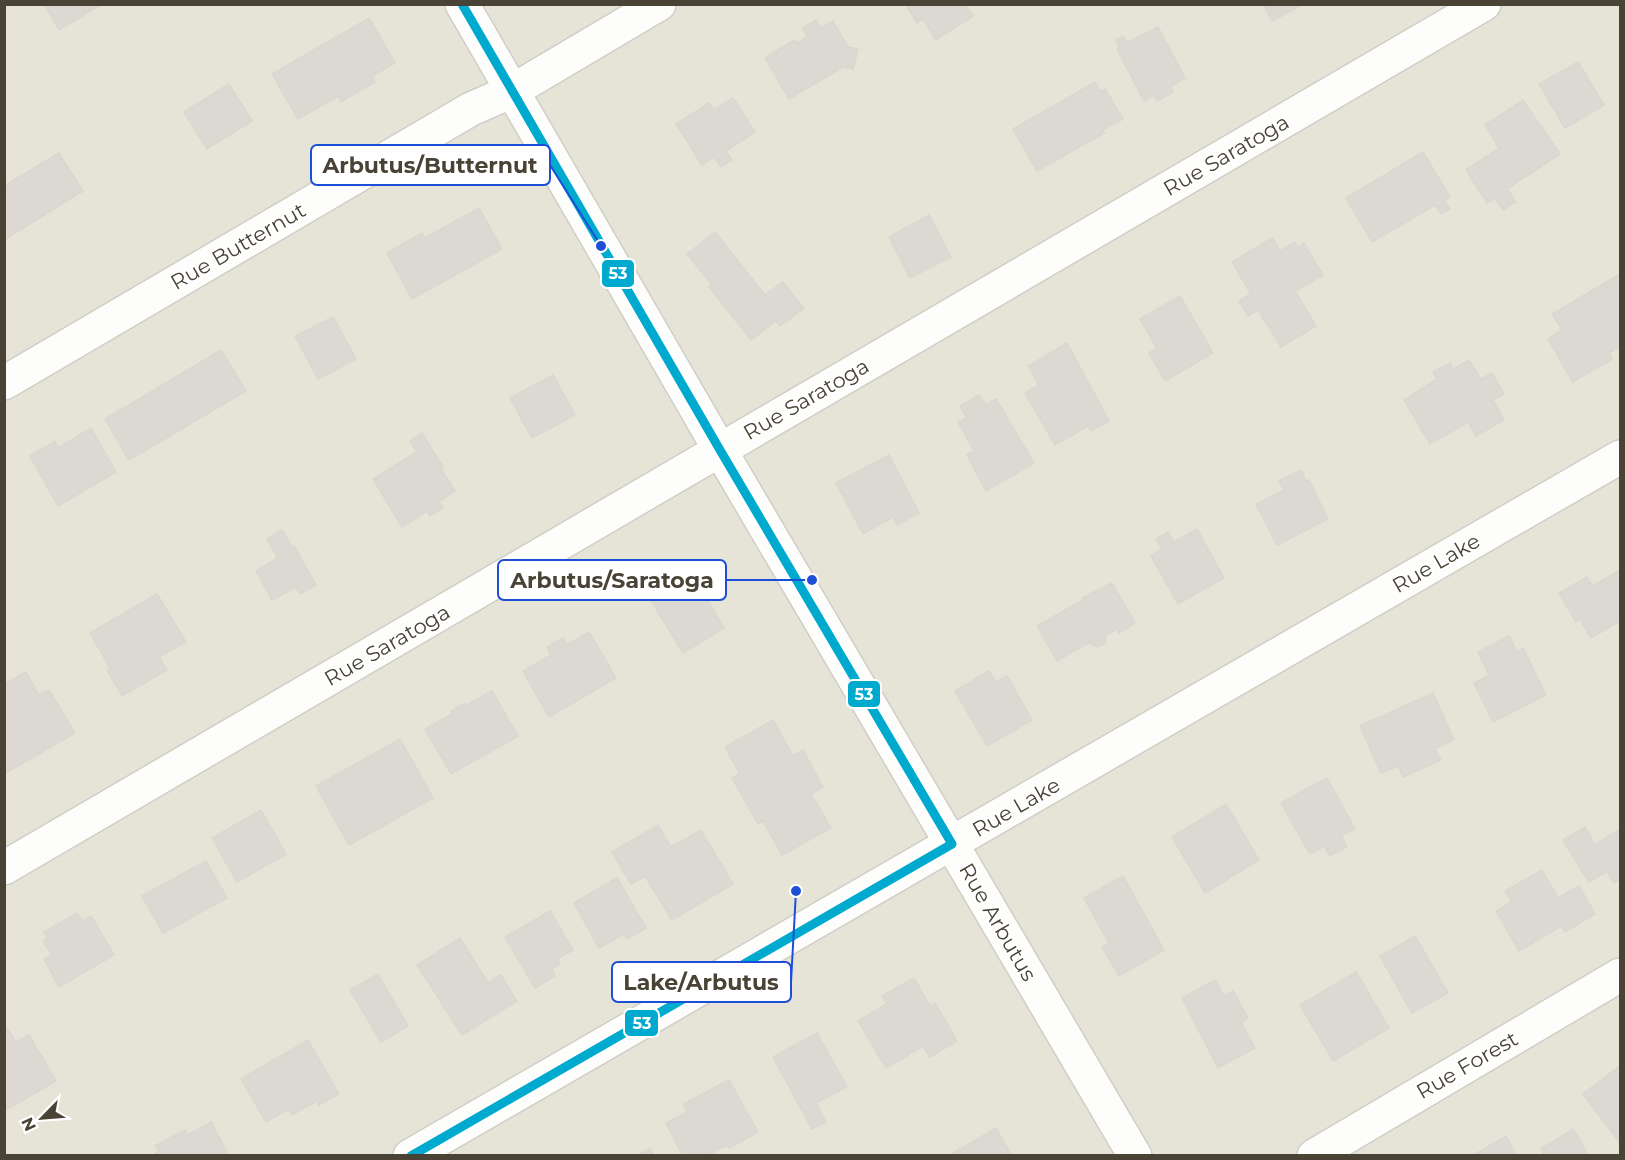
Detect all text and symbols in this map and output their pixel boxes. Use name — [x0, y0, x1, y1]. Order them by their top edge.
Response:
street label: Rue Saratoga — [1159, 109, 1293, 201]
callout: Arbutus/Butternut — [311, 145, 550, 185]
text: Arbutus/Butternut — [321, 152, 538, 179]
street label: Rue Butternut — [166, 197, 310, 295]
line badge: 53 — [601, 259, 635, 288]
text: 53 — [609, 264, 627, 283]
street label: Rue Saratoga — [739, 353, 873, 445]
street label: Rue Lake — [1388, 528, 1484, 598]
callout: Arbutus/Saratoga — [498, 560, 726, 600]
text: Arbutus/Saratoga — [509, 567, 714, 594]
street label: Rue Saratoga — [320, 599, 454, 691]
line badge: 53 — [847, 680, 881, 708]
text: 53 — [855, 685, 873, 704]
street label: Rue Lake — [968, 772, 1064, 842]
street label: Rue Arbutus — [954, 859, 1042, 985]
callout: Lake/Arbutus — [612, 962, 791, 1002]
text: Lake/Arbutus — [623, 969, 779, 996]
line badge: 53 — [624, 1009, 659, 1037]
text: 53 — [633, 1014, 651, 1033]
street label: Rue Forest — [1412, 1026, 1522, 1104]
north arrow — [12, 1088, 72, 1148]
text: N — [18, 1114, 40, 1134]

